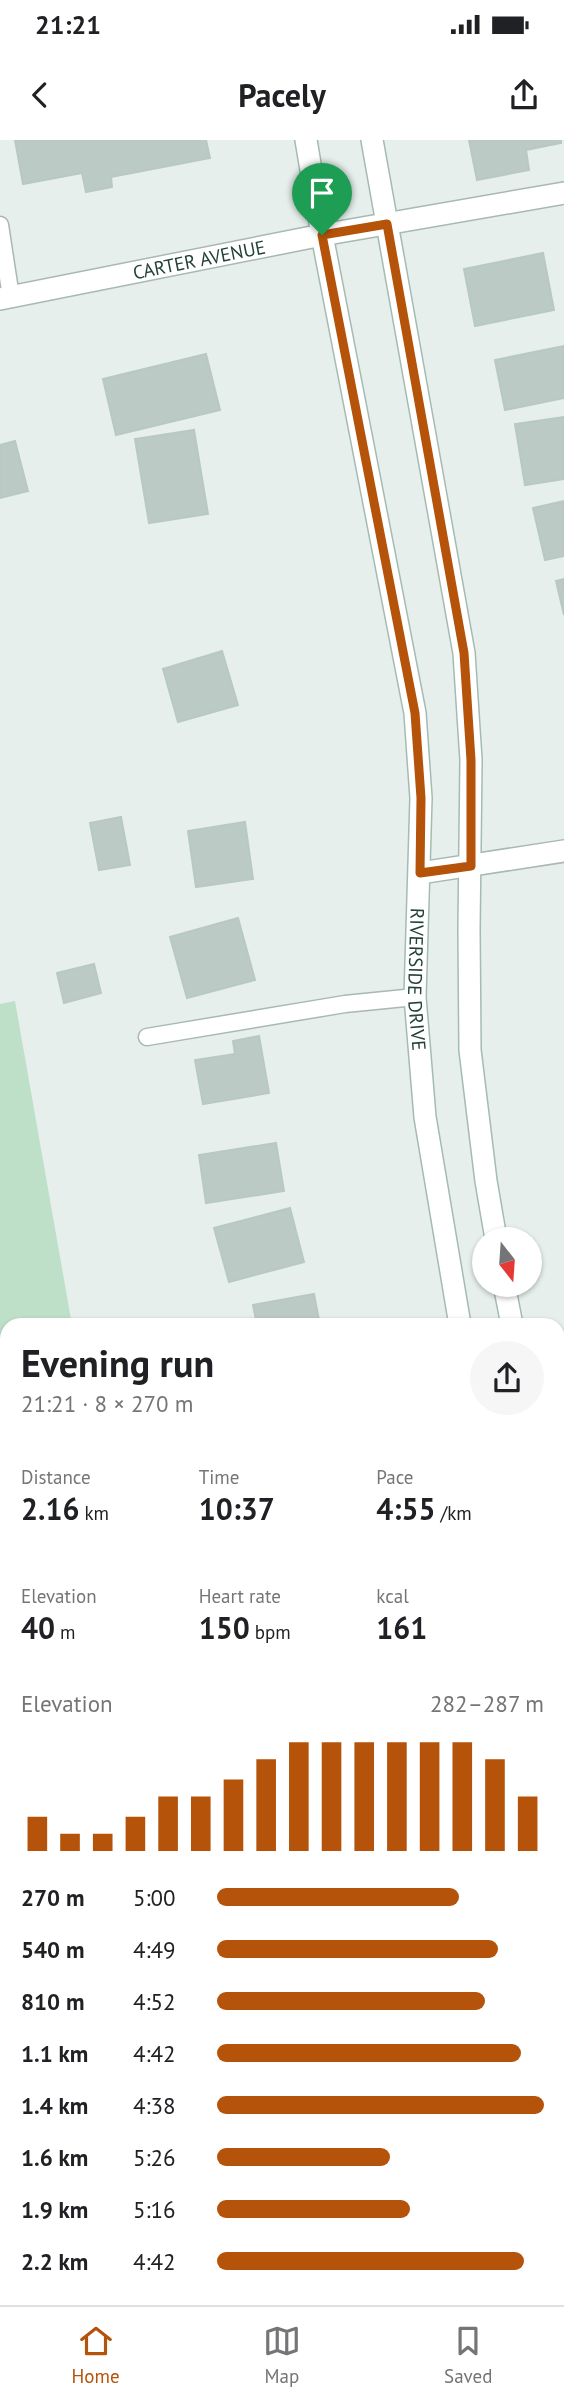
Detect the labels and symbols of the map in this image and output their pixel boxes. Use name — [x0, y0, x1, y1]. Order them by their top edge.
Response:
pin — [292, 163, 352, 235]
street label: CARTER AVENUE — [131, 235, 268, 284]
street label: RIVERSIDE DRIVE — [403, 908, 431, 1052]
north arrow — [472, 1227, 542, 1297]

